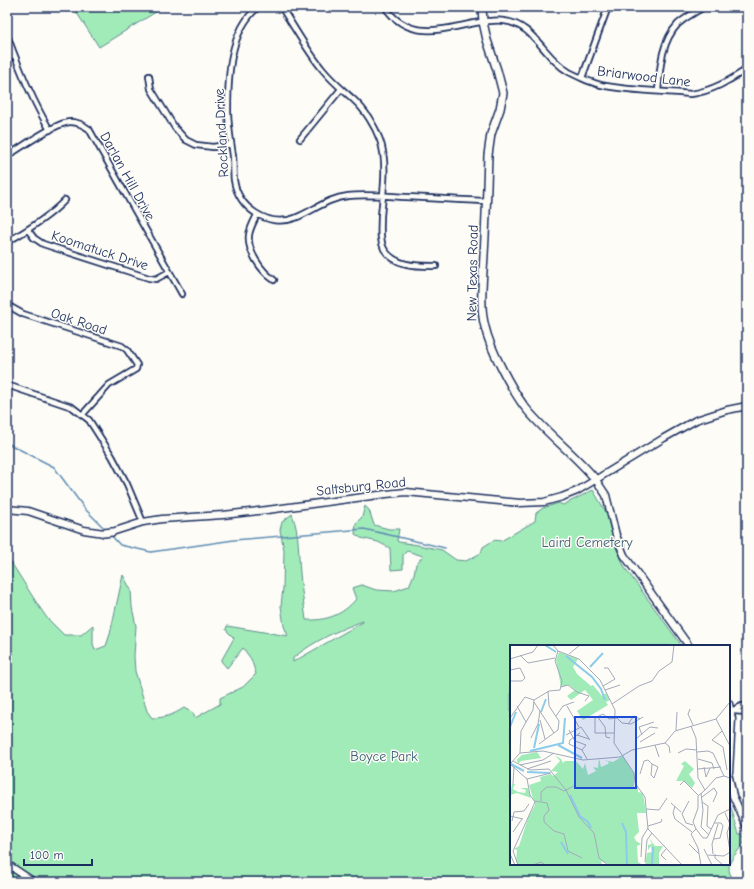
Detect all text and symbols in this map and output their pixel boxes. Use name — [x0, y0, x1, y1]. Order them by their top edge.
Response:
street label: Briarwood Lane — [596, 62, 692, 91]
street label: Rockland Drive — [211, 88, 232, 178]
street label: Darlan Hill Drive — [96, 129, 159, 223]
street label: New Texas Road — [463, 224, 482, 322]
street label: Koomatuck Drive — [49, 227, 150, 274]
street label: Oak Road — [49, 304, 109, 339]
street label: Saltsburg Road — [315, 473, 407, 500]
park label: Laird Cemetery — [541, 534, 633, 551]
inset map — [510, 645, 730, 865]
park label: Boyce Park — [350, 748, 418, 765]
scale bar — [24, 841, 92, 867]
text: 100 m — [30, 848, 63, 862]

